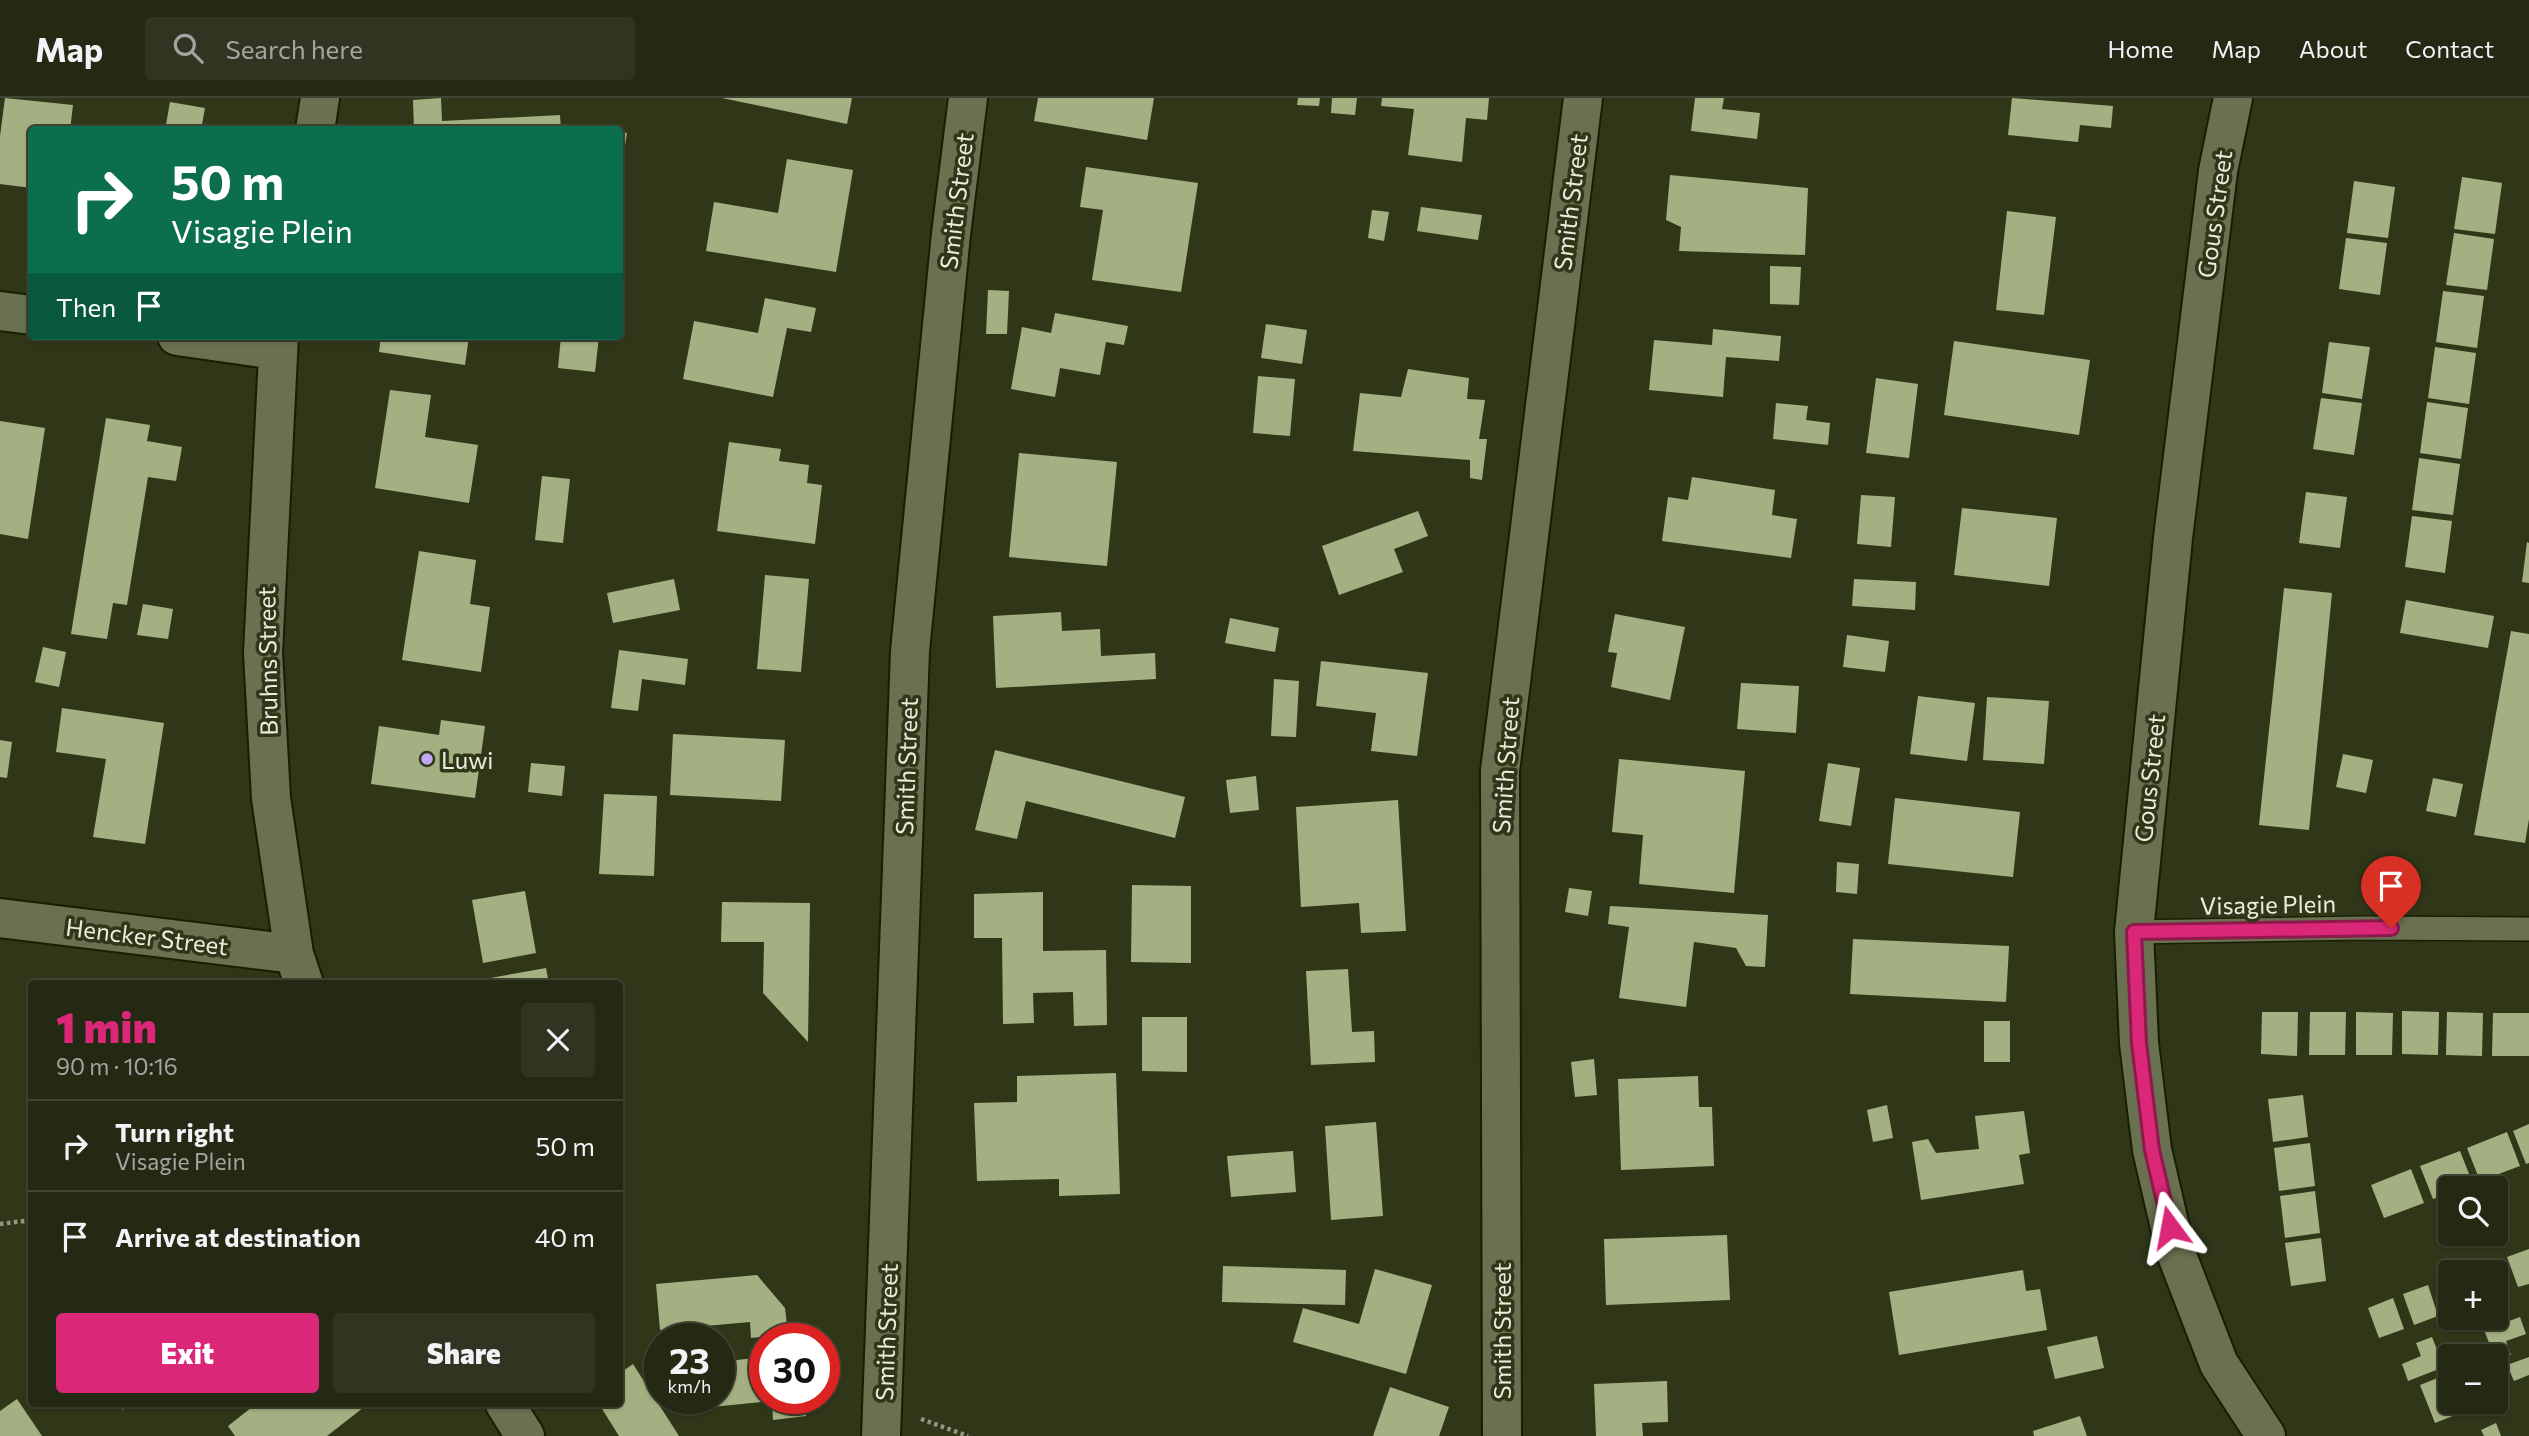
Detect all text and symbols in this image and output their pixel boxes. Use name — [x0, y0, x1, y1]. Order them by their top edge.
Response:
search box — [145, 17, 635, 80]
text: Map — [35, 28, 103, 69]
icon: search — [169, 29, 207, 67]
text: Search here — [225, 33, 363, 64]
text: Home — [2108, 34, 2174, 63]
text: Map — [2212, 34, 2261, 63]
text: About — [2299, 34, 2367, 63]
text: Contact — [2405, 34, 2494, 63]
street label: Smith Street — [933, 131, 979, 271]
street label: Smith Street — [1547, 132, 1593, 272]
street label: Gous Street — [2191, 148, 2237, 280]
text: 50 m — [171, 150, 284, 210]
icon: right — [56, 154, 147, 245]
text: Visagie Plein — [171, 210, 353, 250]
icon: arrive — [130, 287, 168, 325]
text: Then — [56, 291, 116, 322]
street label: Bruhns Street — [251, 586, 283, 736]
street label: Smith Street — [1486, 695, 1524, 834]
street label: Smith Street — [889, 697, 923, 835]
street label: Gous Street — [2128, 712, 2170, 844]
place label: Luwi — [441, 745, 494, 774]
marker: Luwi — [419, 751, 435, 767]
pin — [2361, 856, 2421, 928]
icon: arrive — [2372, 867, 2410, 905]
street label: Visagie Plein — [2200, 888, 2336, 920]
street label: Hencker Street — [64, 912, 230, 960]
text: 1 min — [56, 1000, 157, 1052]
button: close — [521, 1003, 595, 1077]
text: 90 m · 10:16 — [56, 1052, 178, 1080]
text: Turn right — [115, 1116, 234, 1147]
icon: right — [56, 1127, 94, 1165]
text: 50 m — [535, 1130, 595, 1161]
text: Visagie Plein — [115, 1147, 246, 1175]
map controls — [2438, 1176, 2508, 1414]
button: search — [2438, 1176, 2508, 1246]
position arrow — [2133, 1190, 2207, 1264]
icon: arrive — [56, 1218, 94, 1256]
text: Arrive at destination — [115, 1221, 361, 1252]
text: 40 m — [535, 1221, 595, 1252]
button: + — [2438, 1260, 2508, 1330]
street label: Smith Street — [1487, 1262, 1516, 1400]
street label: Smith Street — [869, 1263, 903, 1401]
button: Exit — [56, 1313, 319, 1393]
button: Share — [333, 1313, 595, 1393]
speed limit sign: 30 — [749, 1323, 840, 1414]
text: 23 — [669, 1338, 710, 1381]
button: − — [2438, 1344, 2508, 1414]
text: km/h — [668, 1375, 711, 1397]

